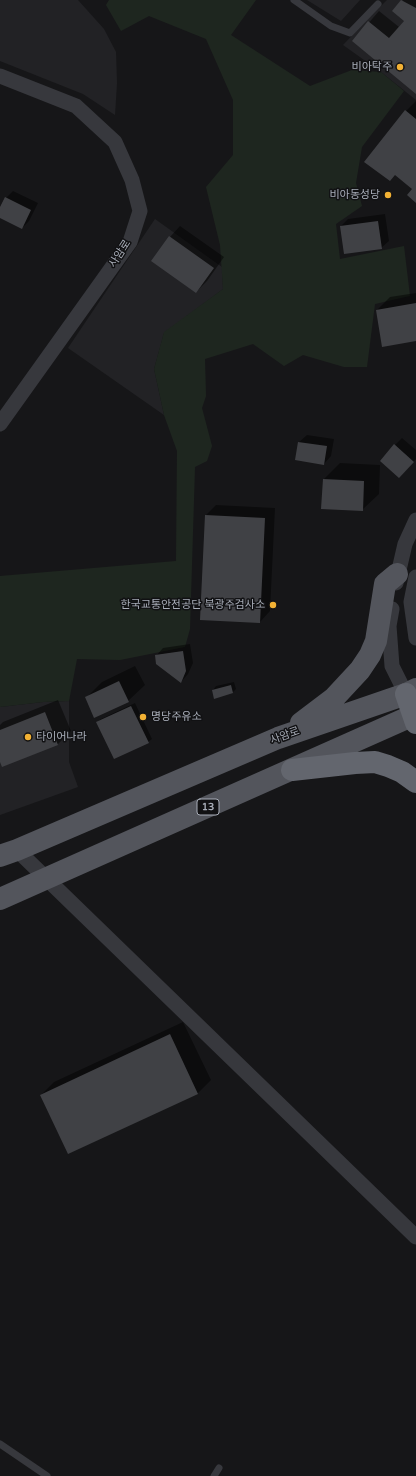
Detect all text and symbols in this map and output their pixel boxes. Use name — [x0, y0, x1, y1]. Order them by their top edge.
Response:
place label: 비아탁주 — [352, 60, 392, 74]
marker: 비아탁주 — [395, 62, 405, 72]
place label: 비아동성당 — [329, 188, 380, 202]
marker: 비아동성당 — [383, 190, 393, 200]
street label: 사암로 — [106, 238, 134, 270]
place label: 한국교통안전공단 북광주검사소 — [120, 598, 265, 612]
marker: 한국교통안전공단 북광주검사소 — [268, 600, 278, 610]
place label: 명당주유소 — [151, 710, 202, 724]
marker: 명당주유소 — [138, 712, 148, 722]
street label: 사암로 — [268, 725, 302, 747]
place label: 타이어나라 — [36, 730, 87, 744]
marker: 타이어나라 — [23, 732, 33, 742]
road number: 13 — [197, 799, 219, 815]

